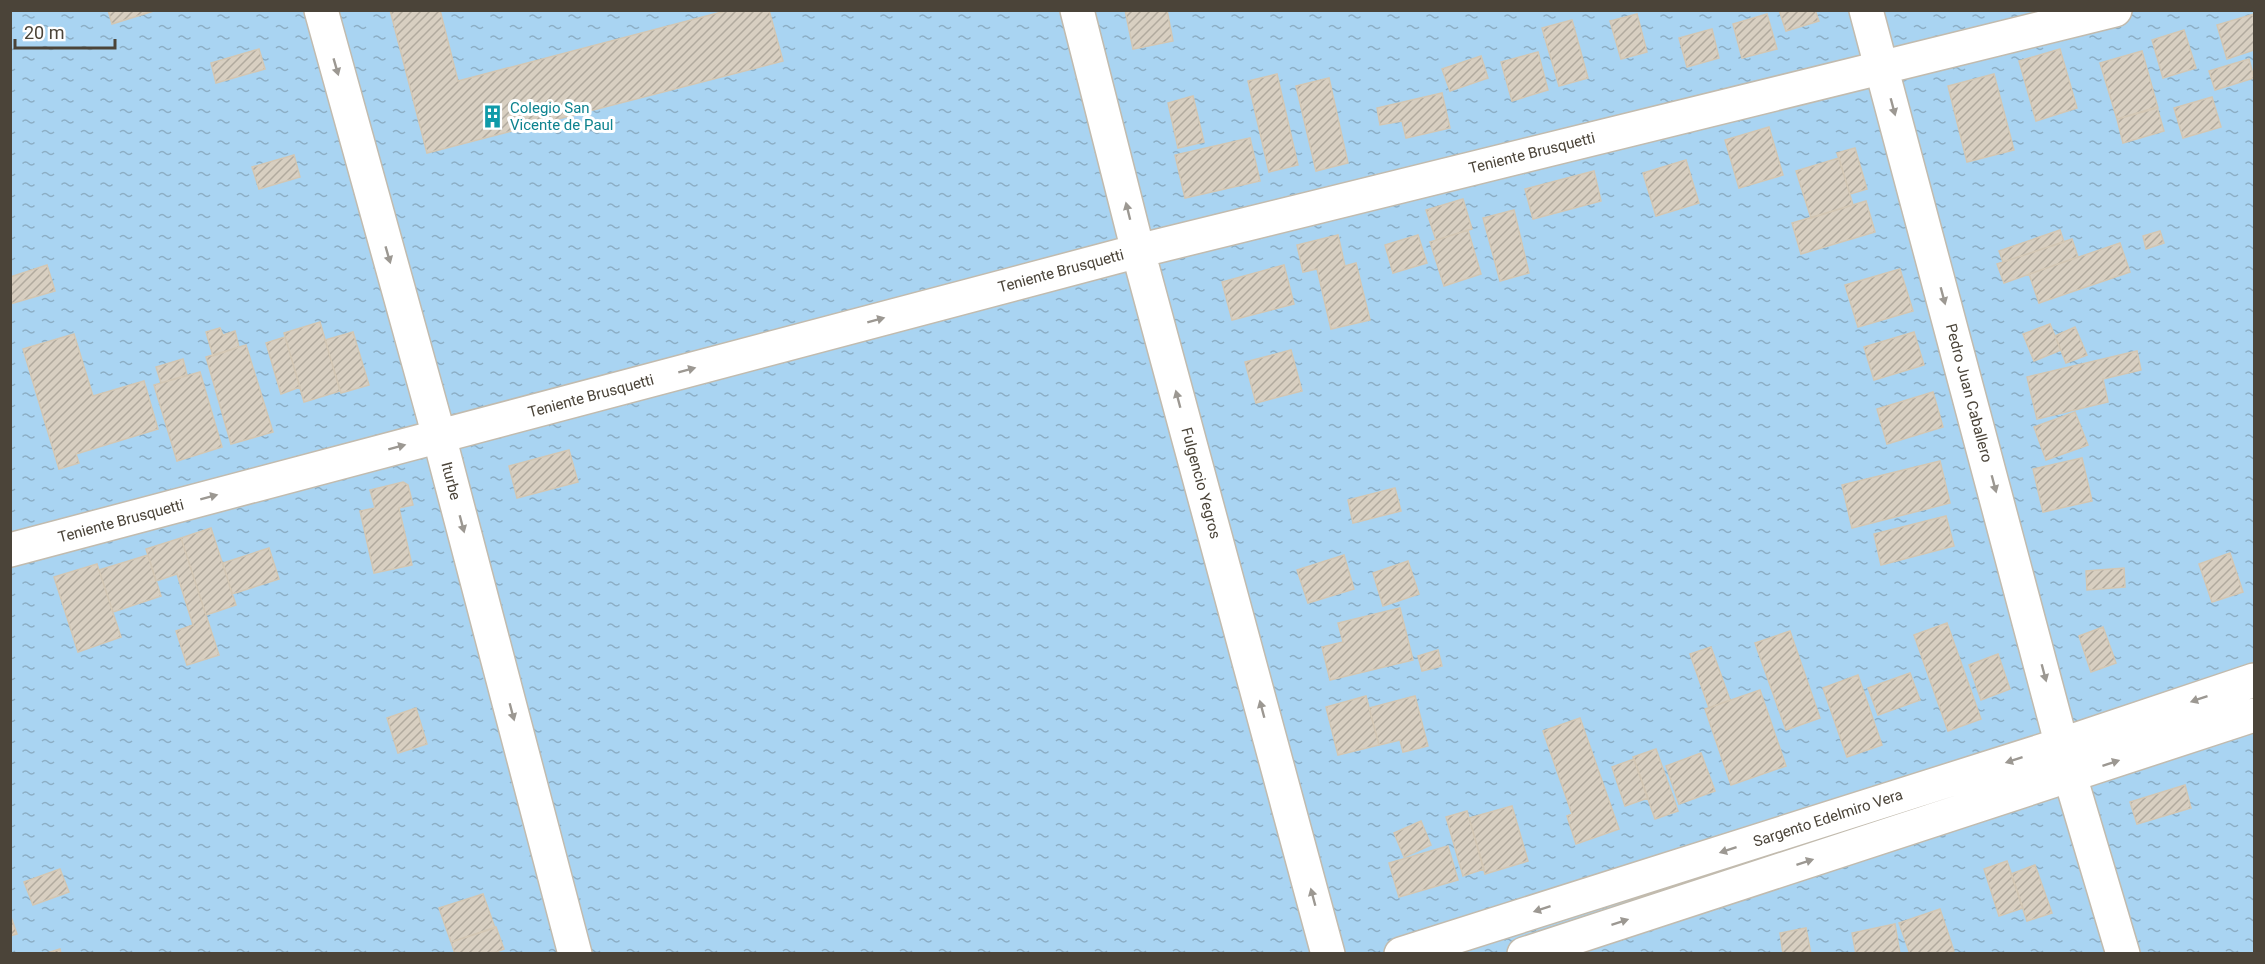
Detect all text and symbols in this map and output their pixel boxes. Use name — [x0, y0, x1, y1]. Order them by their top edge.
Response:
scale bar — [15, 12, 116, 50]
text: 20 m — [24, 22, 64, 43]
one-way arrow — [332, 58, 341, 76]
one-way arrow — [1888, 98, 1898, 117]
place label: Colegio San Vicente de Paul — [510, 99, 613, 134]
building icon: Colegio San Vicente de Paul — [479, 104, 505, 130]
street label: Teniente Brusquetti — [1467, 129, 1597, 177]
one-way arrow — [1122, 201, 1132, 220]
one-way arrow — [384, 246, 394, 264]
street label: Teniente Brusquetti — [996, 246, 1126, 296]
one-way arrow — [1939, 287, 1948, 305]
one-way arrow — [867, 315, 885, 324]
street label: Pedro Juan Caballero — [1942, 322, 1996, 464]
one-way arrow — [679, 365, 697, 374]
street label: Teniente Brusquetti — [526, 371, 656, 421]
one-way arrow — [1173, 390, 1182, 408]
street label: Fulgencio Yegros — [1177, 425, 1225, 541]
one-way arrow — [389, 442, 407, 451]
street label: Iturbe — [437, 460, 465, 502]
one-way arrow — [1989, 475, 1999, 493]
one-way arrow — [200, 492, 218, 501]
street label: Teniente Brusquetti — [56, 496, 186, 546]
one-way arrow — [458, 515, 467, 533]
one-way arrow — [2040, 664, 2049, 682]
one-way arrow — [2190, 694, 2208, 704]
one-way arrow — [1257, 700, 1266, 718]
one-way arrow — [507, 703, 517, 722]
one-way arrow — [2005, 756, 2023, 765]
one-way arrow — [2102, 758, 2120, 767]
street label: Sargento Edelmiro Vera — [1751, 785, 1905, 851]
one-way arrow — [1719, 846, 1737, 855]
one-way arrow — [1796, 857, 1814, 867]
one-way arrow — [1308, 888, 1317, 906]
one-way arrow — [1533, 905, 1551, 914]
one-way arrow — [1611, 917, 1629, 927]

